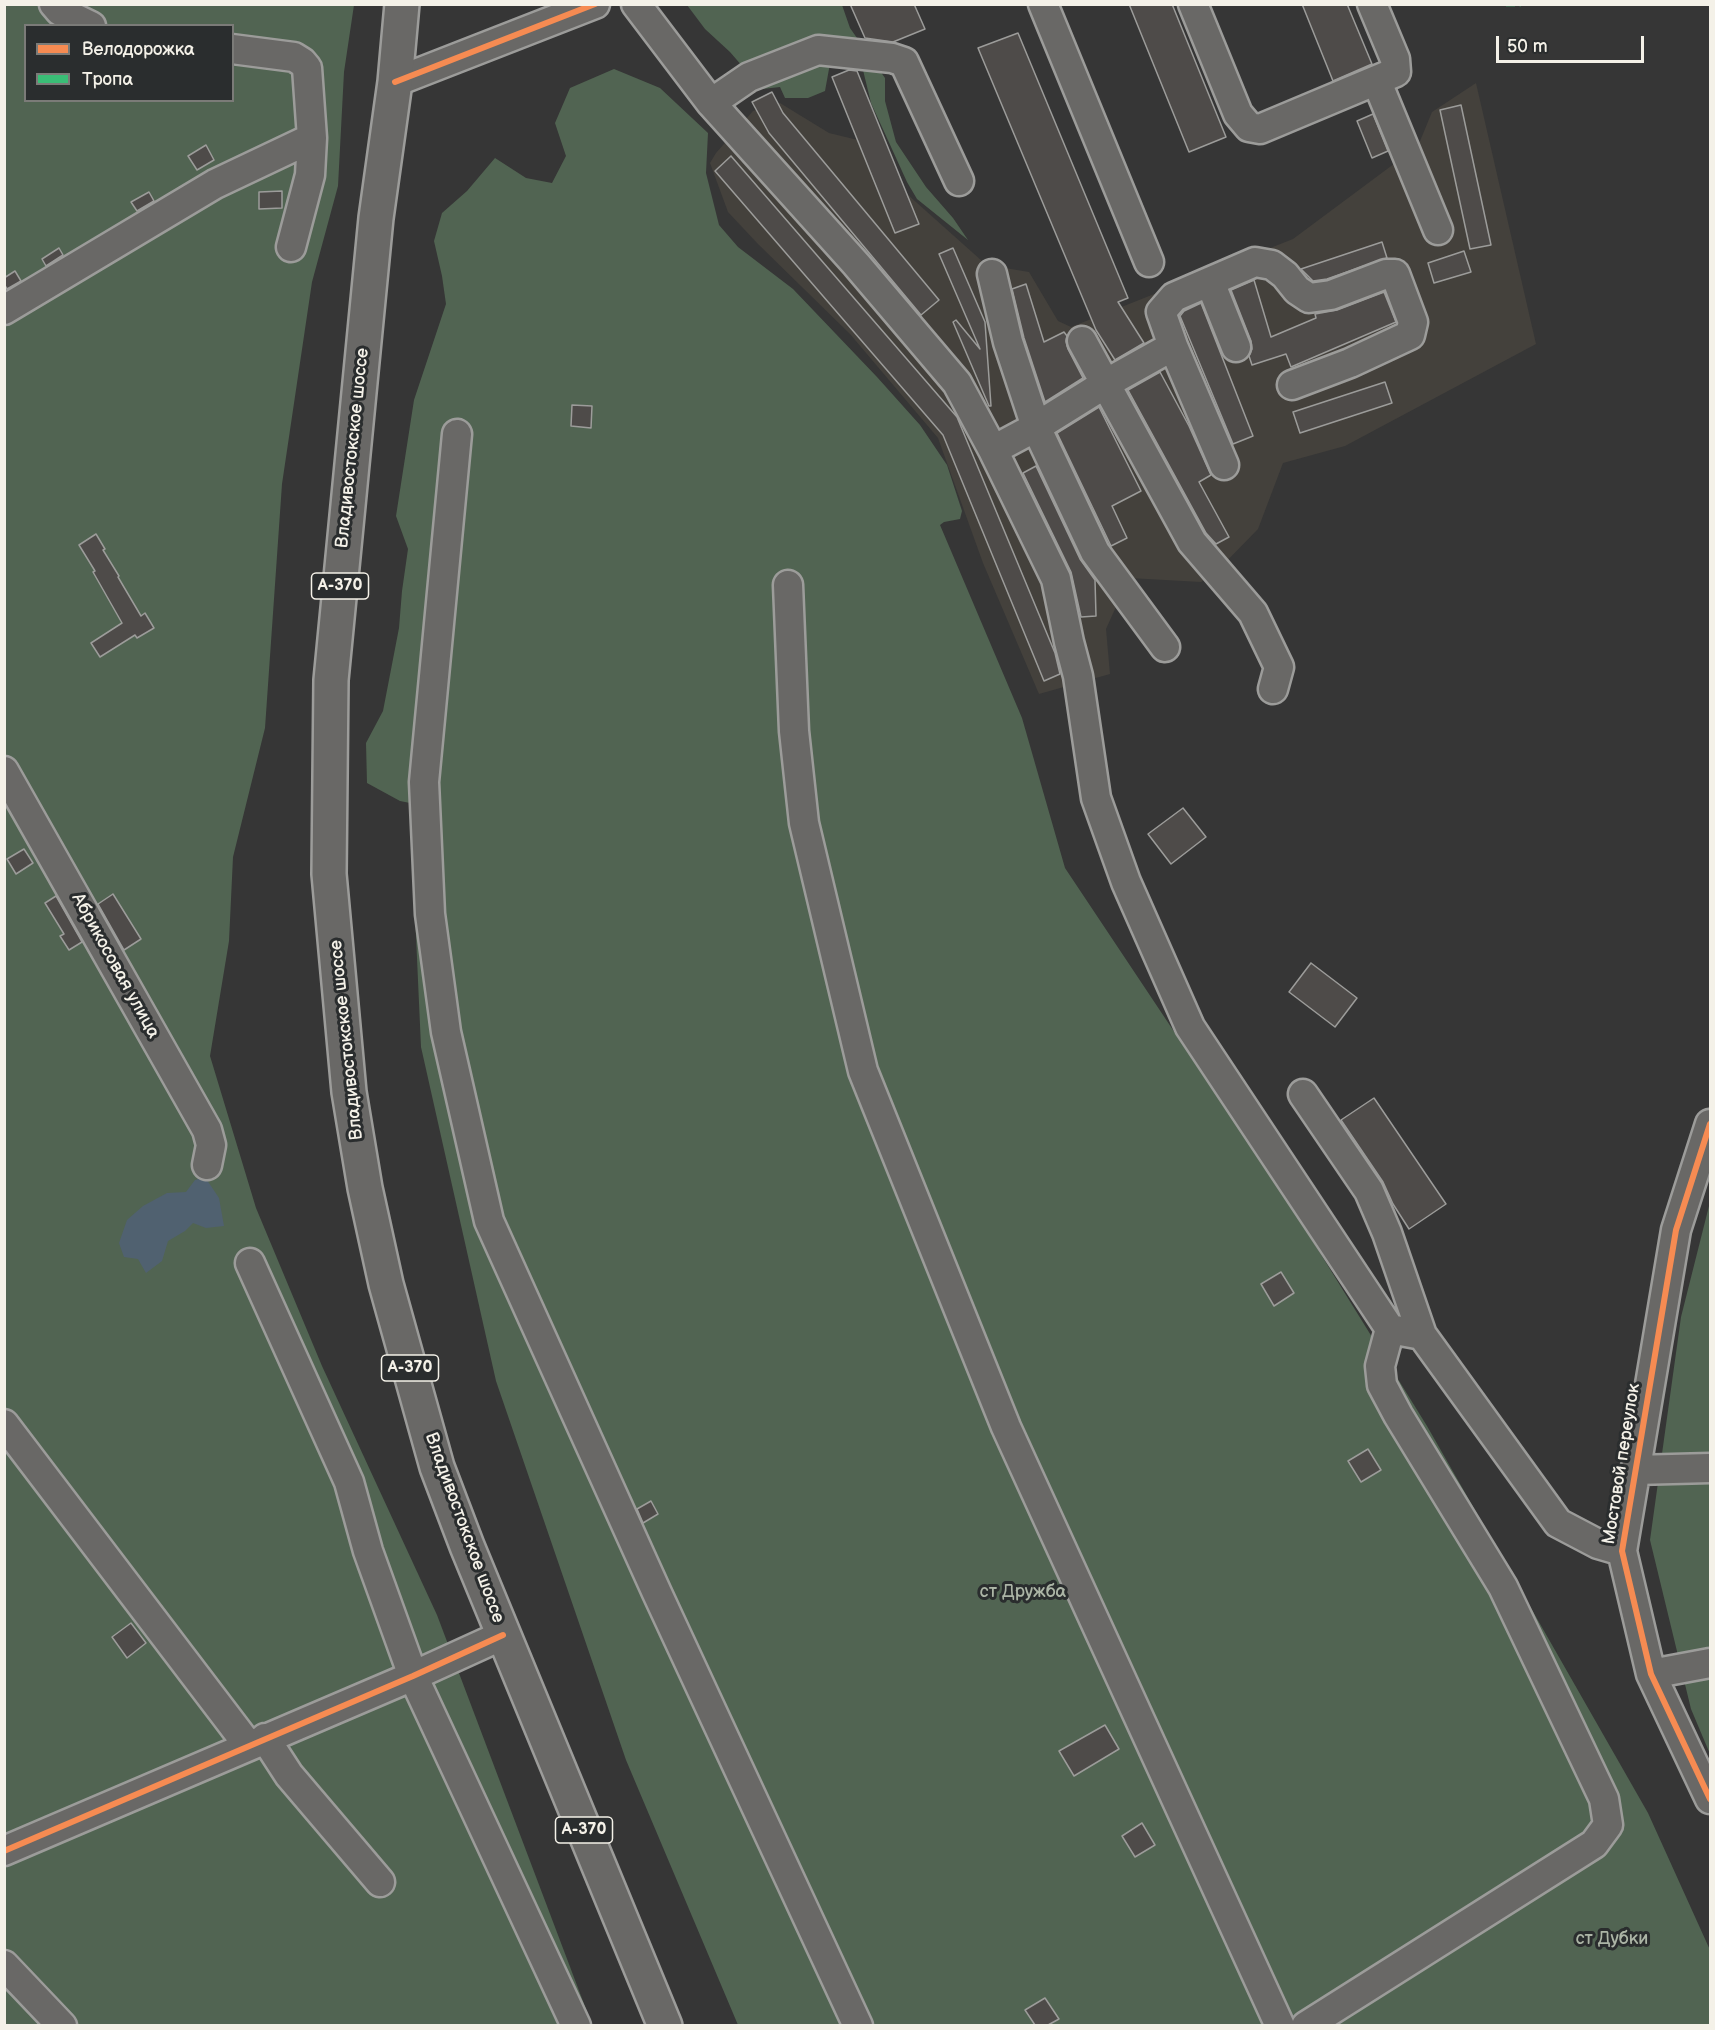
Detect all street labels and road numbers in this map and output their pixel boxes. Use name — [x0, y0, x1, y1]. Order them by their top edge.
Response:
street label: Владивостокское шоссе — [332, 347, 374, 549]
road number: А-370 — [312, 573, 368, 599]
street label: Абрикосовая улица — [66, 890, 164, 1042]
street label: Владивостокское шоссе — [326, 939, 368, 1141]
road number: А-370 — [382, 1355, 438, 1381]
street label: Мостовой переулок — [1599, 1382, 1645, 1546]
street label: Владивостокское шоссе — [419, 1430, 509, 1626]
road number: А-370 — [556, 1817, 612, 1843]

